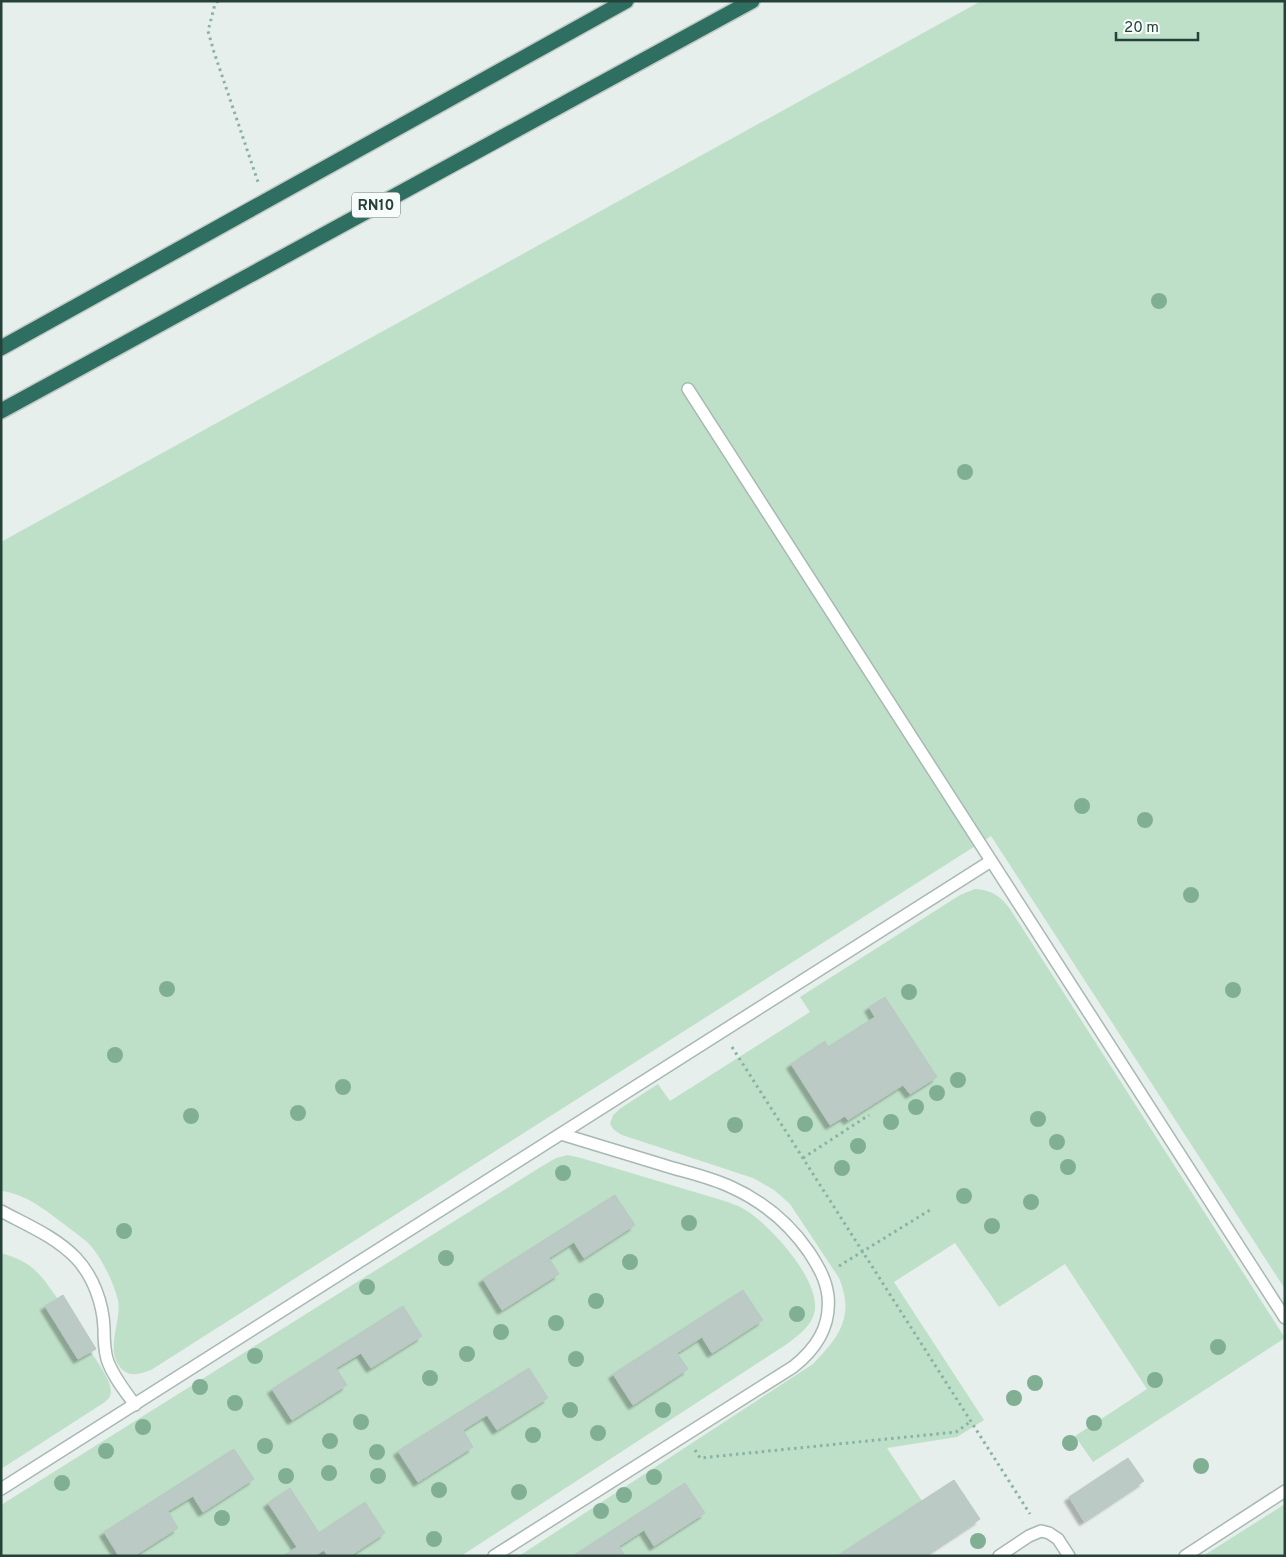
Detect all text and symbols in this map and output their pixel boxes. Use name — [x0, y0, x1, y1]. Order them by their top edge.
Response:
scale bar — [1116, 10, 1198, 42]
text: 20 m — [1124, 19, 1159, 38]
road number: RN10 — [352, 192, 400, 218]

